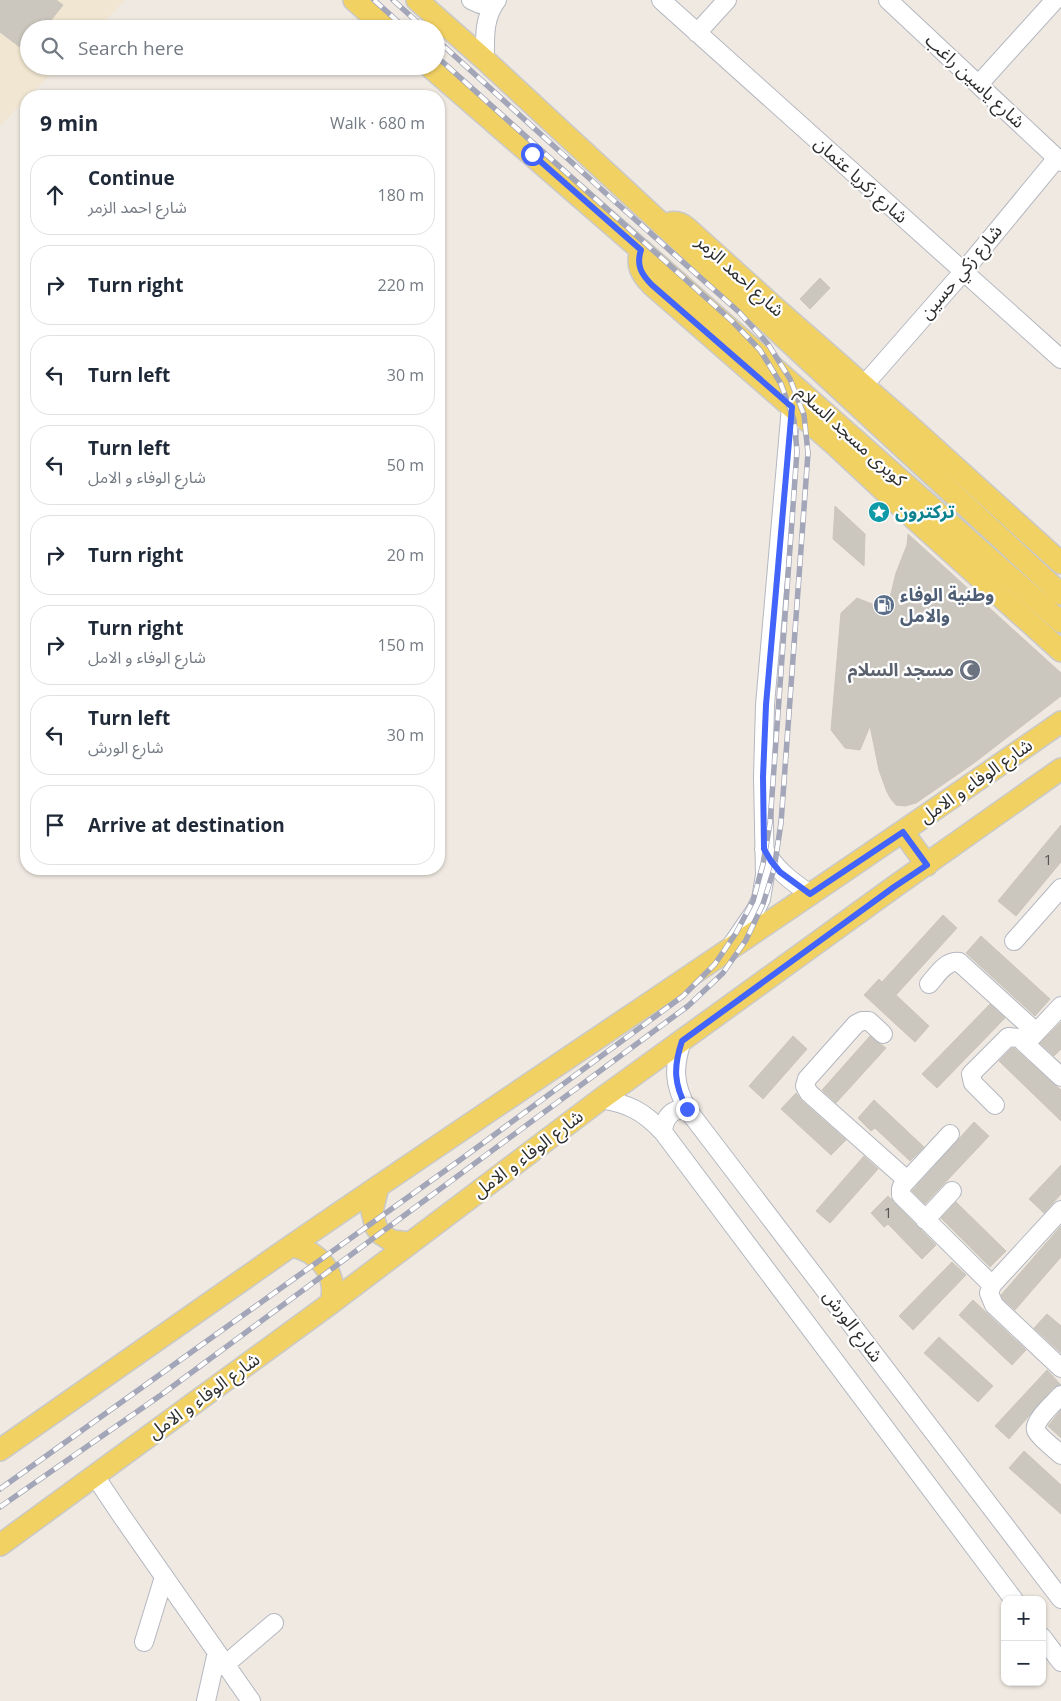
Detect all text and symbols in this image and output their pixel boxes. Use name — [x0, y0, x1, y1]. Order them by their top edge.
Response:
search box — [20, 20, 445, 75]
street label: شارع ياسين راغب — [919, 28, 1031, 135]
icon: search — [38, 34, 66, 62]
text: Search here — [78, 35, 184, 61]
text: 9 min — [40, 109, 98, 137]
text: Walk · 680 m — [330, 112, 425, 134]
street label: شارع زكريا عثمان — [808, 131, 914, 230]
route start — [521, 143, 544, 166]
text: Continue — [88, 165, 175, 191]
icon: ahead — [41, 181, 69, 209]
text: 180 m — [378, 184, 424, 206]
text: شارع احمد الزمر — [88, 196, 187, 218]
street label: شارع زكي حسين — [914, 219, 1009, 326]
street label: شارع احمد الزمر — [689, 228, 790, 324]
icon: right — [41, 271, 69, 299]
text: Turn right — [88, 272, 183, 298]
text: 220 m — [378, 274, 424, 296]
icon: left — [41, 361, 69, 389]
text: Turn left — [88, 362, 170, 388]
text: 30 m — [387, 364, 424, 386]
street label: كوبرى مسجد السلام — [789, 379, 912, 494]
text: Turn left — [88, 435, 170, 461]
icon: left — [41, 451, 69, 479]
text: 50 m — [387, 454, 424, 476]
text: شارع الوفاء و الامل — [88, 466, 206, 488]
place label: تركترون — [895, 499, 955, 523]
place icon: تركترون — [867, 500, 891, 524]
icon: right — [41, 541, 69, 569]
text: Turn right — [88, 542, 183, 568]
text: 20 m — [387, 544, 424, 566]
place label: وطنية الوفاء والامل — [900, 582, 994, 627]
fuel station icon: وطنية الوفاء والامل — [872, 593, 896, 617]
text: Turn right — [88, 615, 183, 641]
icon: right — [41, 631, 69, 659]
text: 150 m — [378, 634, 424, 656]
text: شارع الوفاء و الامل — [88, 646, 206, 668]
place label: مسجد السلام — [848, 657, 954, 683]
mosque icon: مسجد السلام — [958, 658, 982, 682]
text: Turn left — [88, 705, 170, 731]
icon: left — [41, 721, 69, 749]
text: 30 m — [387, 724, 424, 746]
street label: شارع الوفاء و الامل — [914, 732, 1038, 831]
text: شارع الورش — [88, 736, 164, 758]
icon: arrive — [41, 811, 69, 839]
text: Arrive at destination — [88, 812, 285, 838]
house number: 1 — [1044, 849, 1052, 869]
route end — [676, 1098, 699, 1121]
street label: شارع الوفاء و الامل — [467, 1104, 589, 1205]
house number: 1 — [884, 1202, 892, 1222]
street label: شارع الورش — [816, 1284, 889, 1368]
street label: شارع الوفاء و الامل — [143, 1346, 266, 1446]
map controls — [1001, 1596, 1046, 1686]
button: + — [1001, 1596, 1046, 1641]
button: − — [1001, 1641, 1046, 1686]

